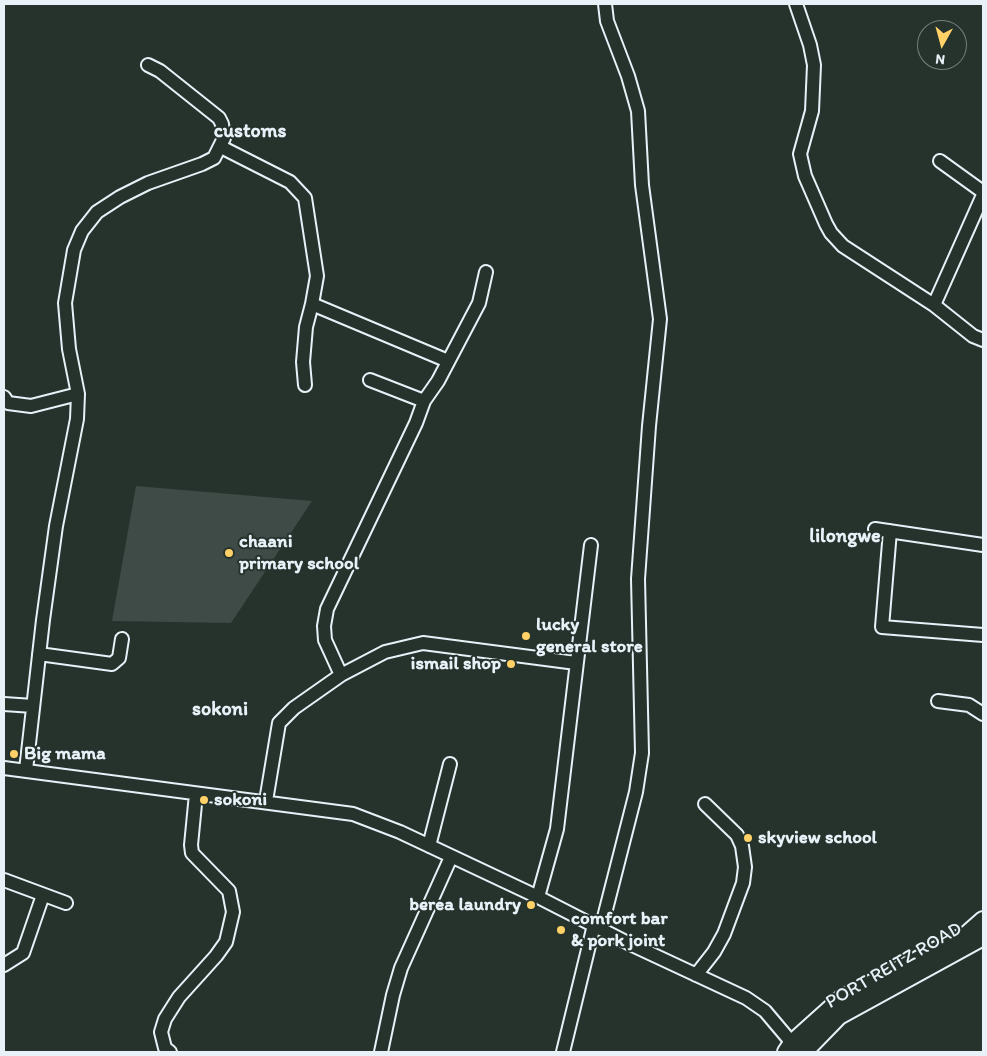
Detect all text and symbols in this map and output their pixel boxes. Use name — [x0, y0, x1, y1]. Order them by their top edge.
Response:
north arrow — [917, 20, 967, 70]
text: N — [935, 50, 946, 68]
district label: customs — [214, 120, 286, 144]
district label: lilongwe — [809, 525, 881, 549]
place label: chaani primary school — [239, 531, 359, 575]
marker: chaani primary school — [223, 547, 235, 559]
place label: lucky general store — [536, 614, 643, 658]
marker: lucky general store — [520, 630, 532, 642]
place label: ismail shop — [411, 653, 501, 675]
marker: ismail shop — [505, 658, 517, 670]
district label: sokoni — [192, 698, 248, 722]
place label: Big mama — [24, 743, 106, 765]
marker: Big mama — [8, 748, 20, 760]
place label: sokoni — [214, 789, 267, 811]
marker: sokoni — [198, 794, 210, 806]
place label: skyview school — [758, 827, 877, 849]
marker: skyview school — [742, 832, 754, 844]
place label: berea laundry — [409, 894, 521, 916]
marker: berea laundry — [525, 899, 537, 911]
place label: comfort bar & pork joint — [571, 908, 668, 952]
street label: PORT REITZ ROAD — [822, 918, 966, 1014]
marker: comfort bar & pork joint — [555, 924, 567, 936]

